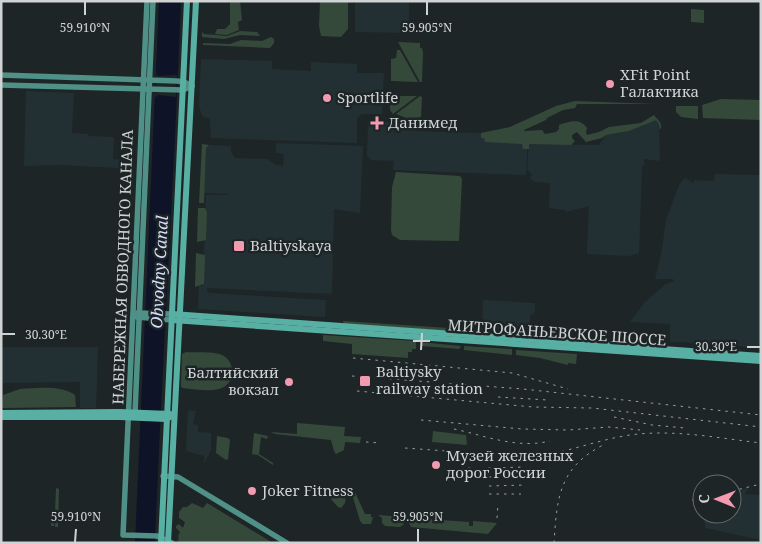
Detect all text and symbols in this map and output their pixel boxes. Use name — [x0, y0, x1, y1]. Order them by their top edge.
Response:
text: 59.910°N — [60, 19, 110, 36]
text: 59.905°N — [402, 19, 452, 36]
place label: XFit Point Галактика — [620, 64, 699, 101]
marker: XFit Point Галактика — [604, 78, 616, 90]
place label: Sportlife — [337, 87, 398, 107]
marker: Sportlife — [321, 92, 333, 104]
place label: Данимед — [388, 112, 458, 132]
marker: Данимед — [370, 116, 384, 130]
street label: НАБЕРЕЖНАЯ ОБВОДНОГО КАНАЛА — [107, 129, 137, 405]
water label: Obvodny Canal — [145, 215, 173, 329]
place label: Baltiyskaya — [250, 235, 332, 255]
marker: Baltiyskaya — [232, 239, 246, 253]
street label: МИТРОФАНЬЕВСКОЕ ШОССЕ — [447, 314, 667, 350]
text: 30.30°E — [25, 326, 67, 343]
text: 30.30°E — [695, 338, 737, 355]
place label: Baltiysky railway station — [376, 361, 483, 398]
place label: Балтийский вокзал — [187, 362, 279, 399]
marker: Baltiysky railway station — [358, 374, 372, 388]
marker: Балтийский вокзал — [283, 376, 295, 388]
place label: Музей железных дорог России — [446, 445, 574, 482]
marker: Музей железных дорог России — [430, 459, 442, 471]
north arrow — [692, 474, 742, 524]
place label: Joker Fitness — [261, 480, 354, 500]
marker: Joker Fitness — [246, 485, 258, 497]
text: С — [694, 494, 713, 504]
text: 59.910°N — [51, 508, 101, 525]
text: 59.905°N — [393, 508, 443, 525]

